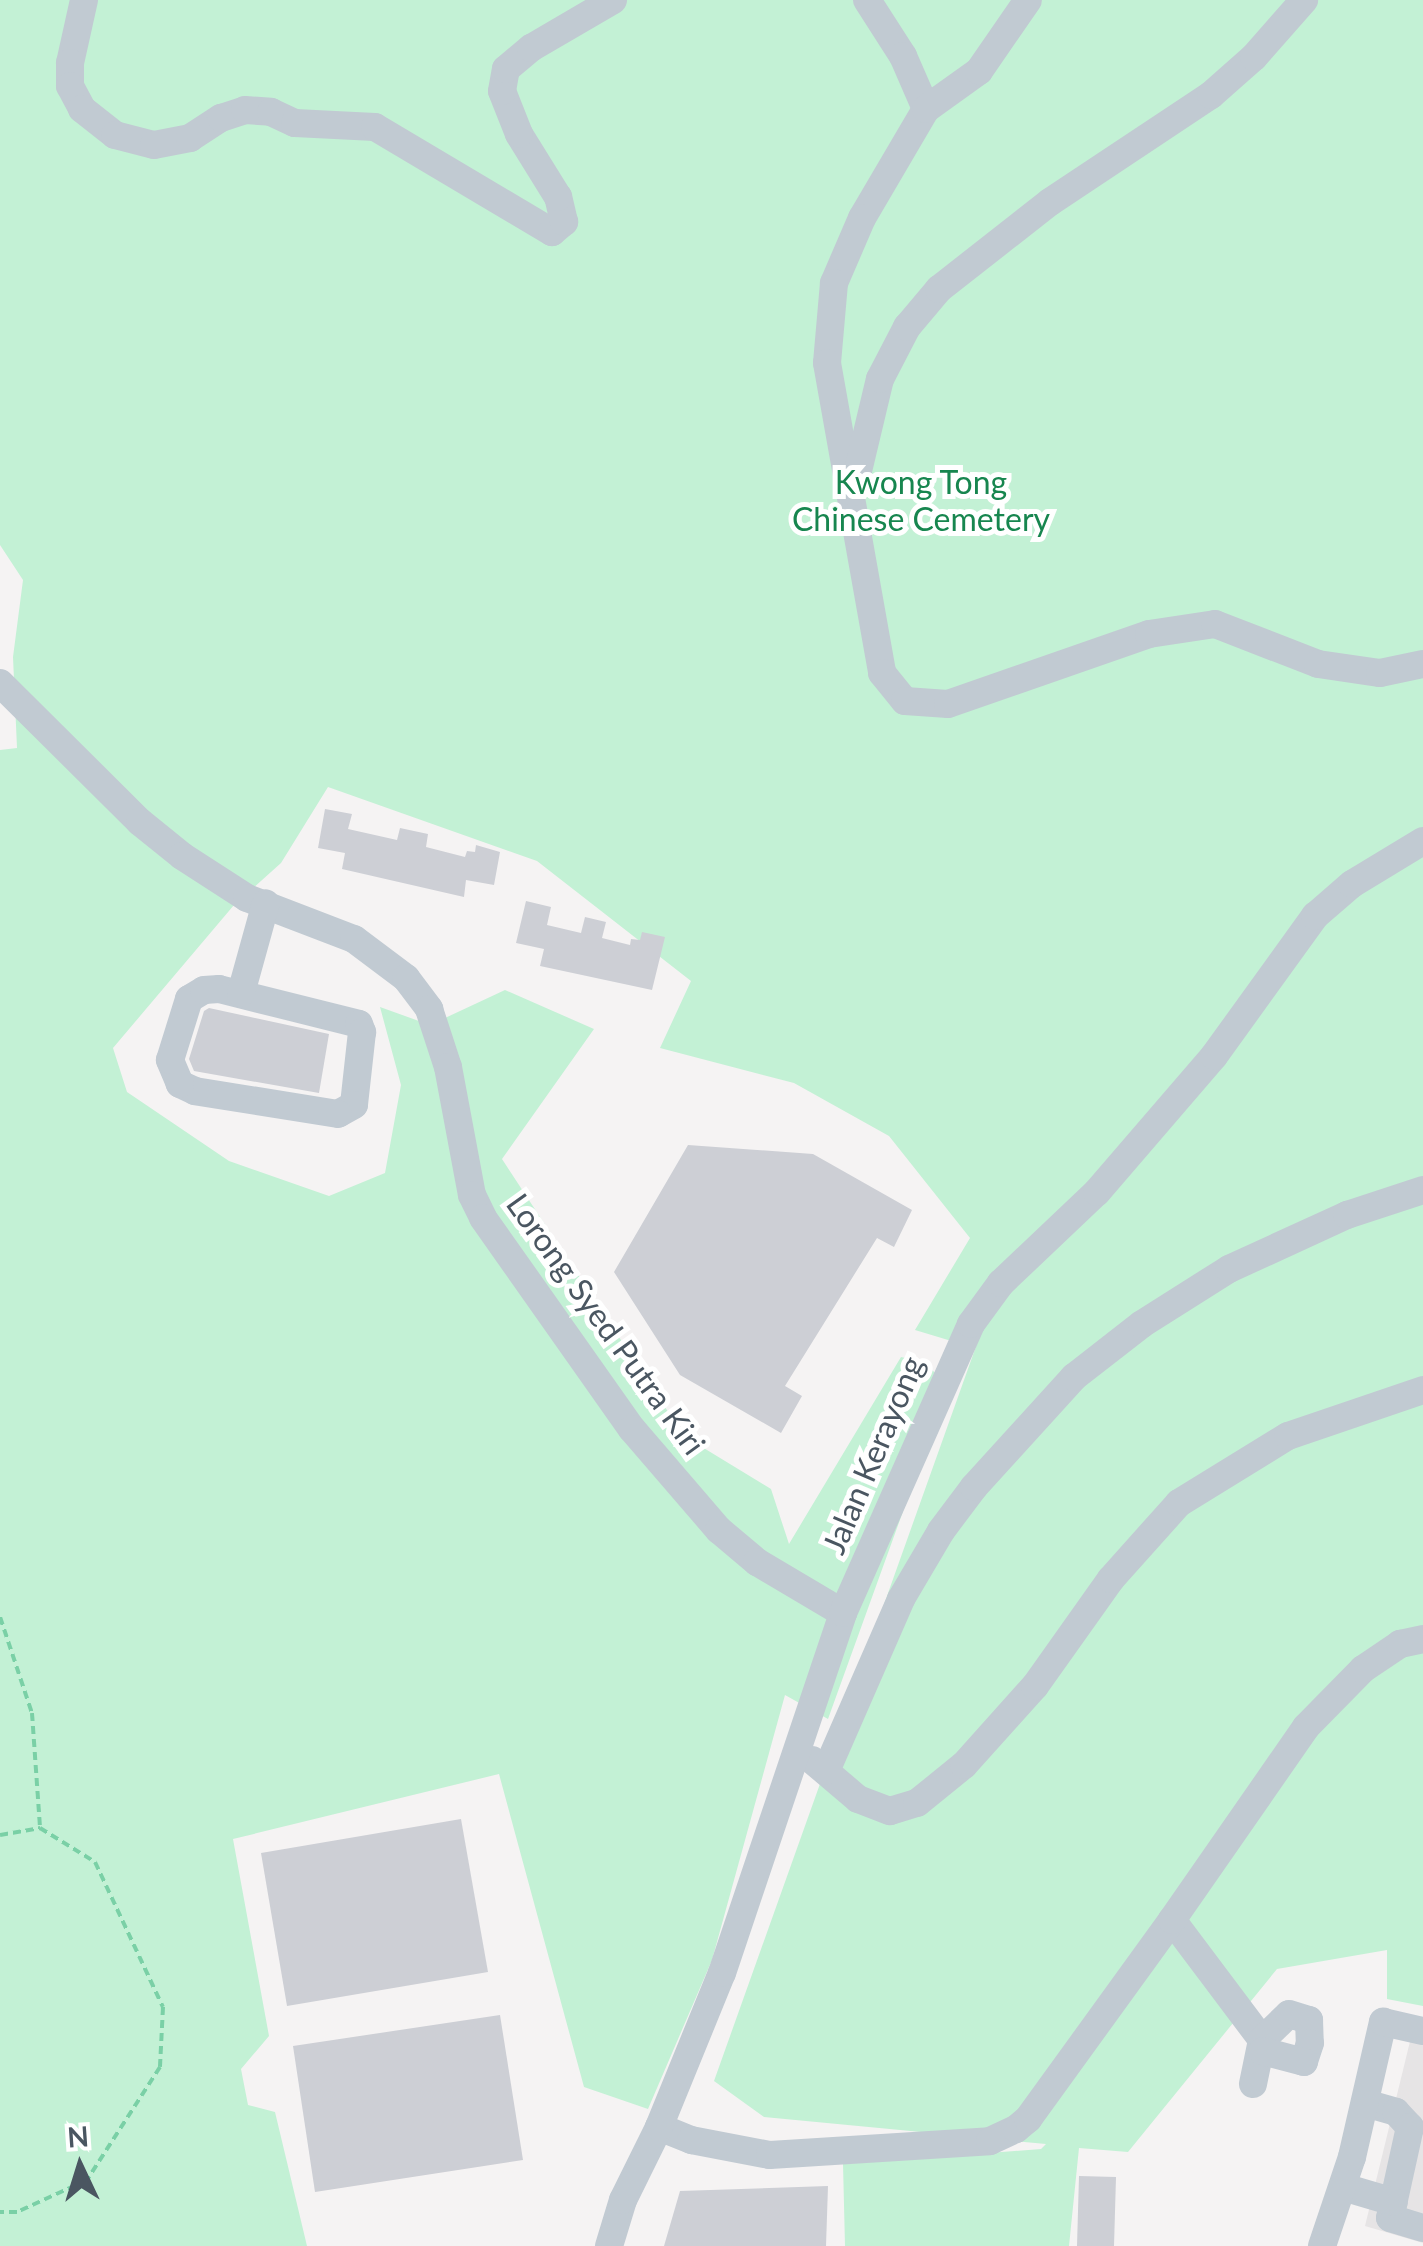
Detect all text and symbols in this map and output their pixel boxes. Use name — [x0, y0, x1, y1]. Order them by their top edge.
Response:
park label: Kwong Tong Chinese Cemetery — [792, 464, 1050, 539]
street label: Lorong Syed Putra Kiri — [499, 1186, 713, 1462]
street label: Jalan Kerayong — [814, 1350, 932, 1560]
north arrow — [30, 2116, 130, 2216]
text: N — [66, 2118, 90, 2154]

